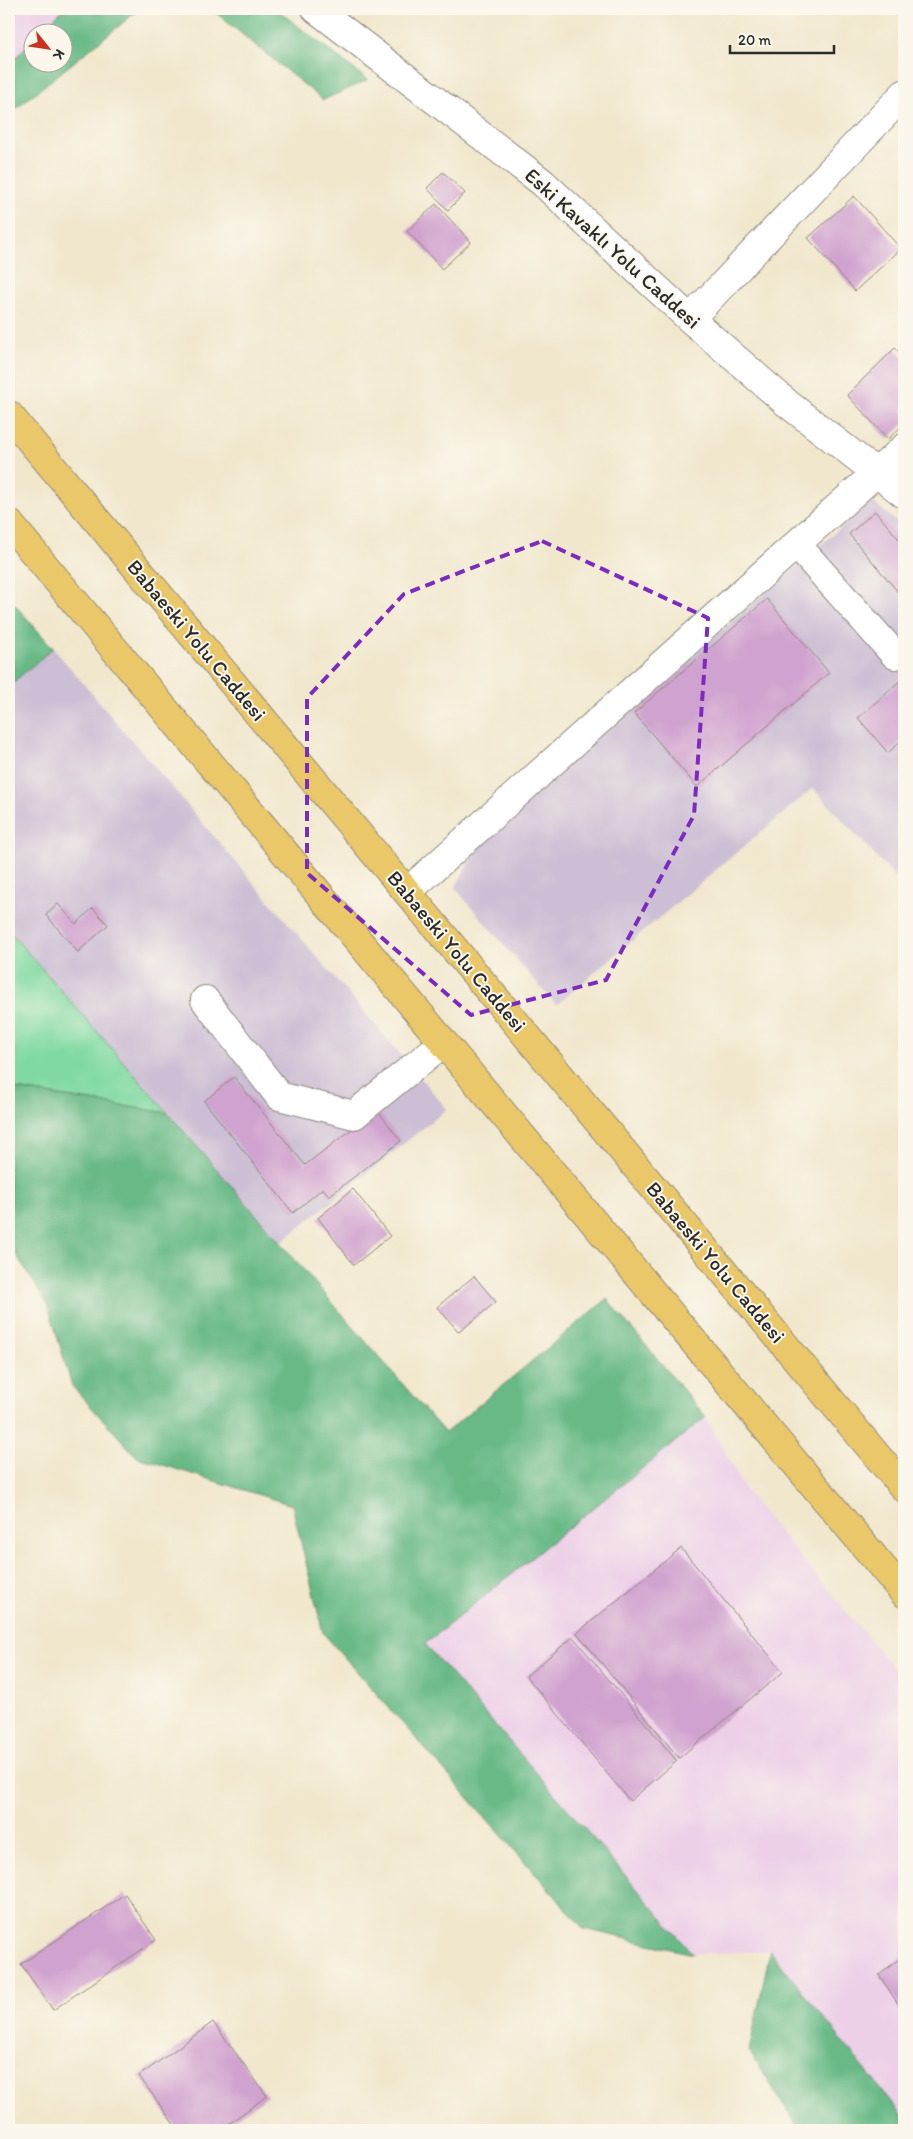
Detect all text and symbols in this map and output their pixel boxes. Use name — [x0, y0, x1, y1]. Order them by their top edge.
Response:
north arrow — [22, 22, 72, 72]
scale bar — [730, 22, 834, 54]
text: 20 m — [738, 31, 772, 49]
text: K — [49, 46, 68, 63]
street label: Eski Kavaklı Yolu Caddesi — [520, 162, 706, 334]
street label: Babaeski Yolu Caddesi — [122, 554, 272, 726]
street label: Babaeski Yolu Caddesi — [382, 865, 532, 1037]
street label: Babaeski Yolu Caddesi — [641, 1176, 791, 1348]

